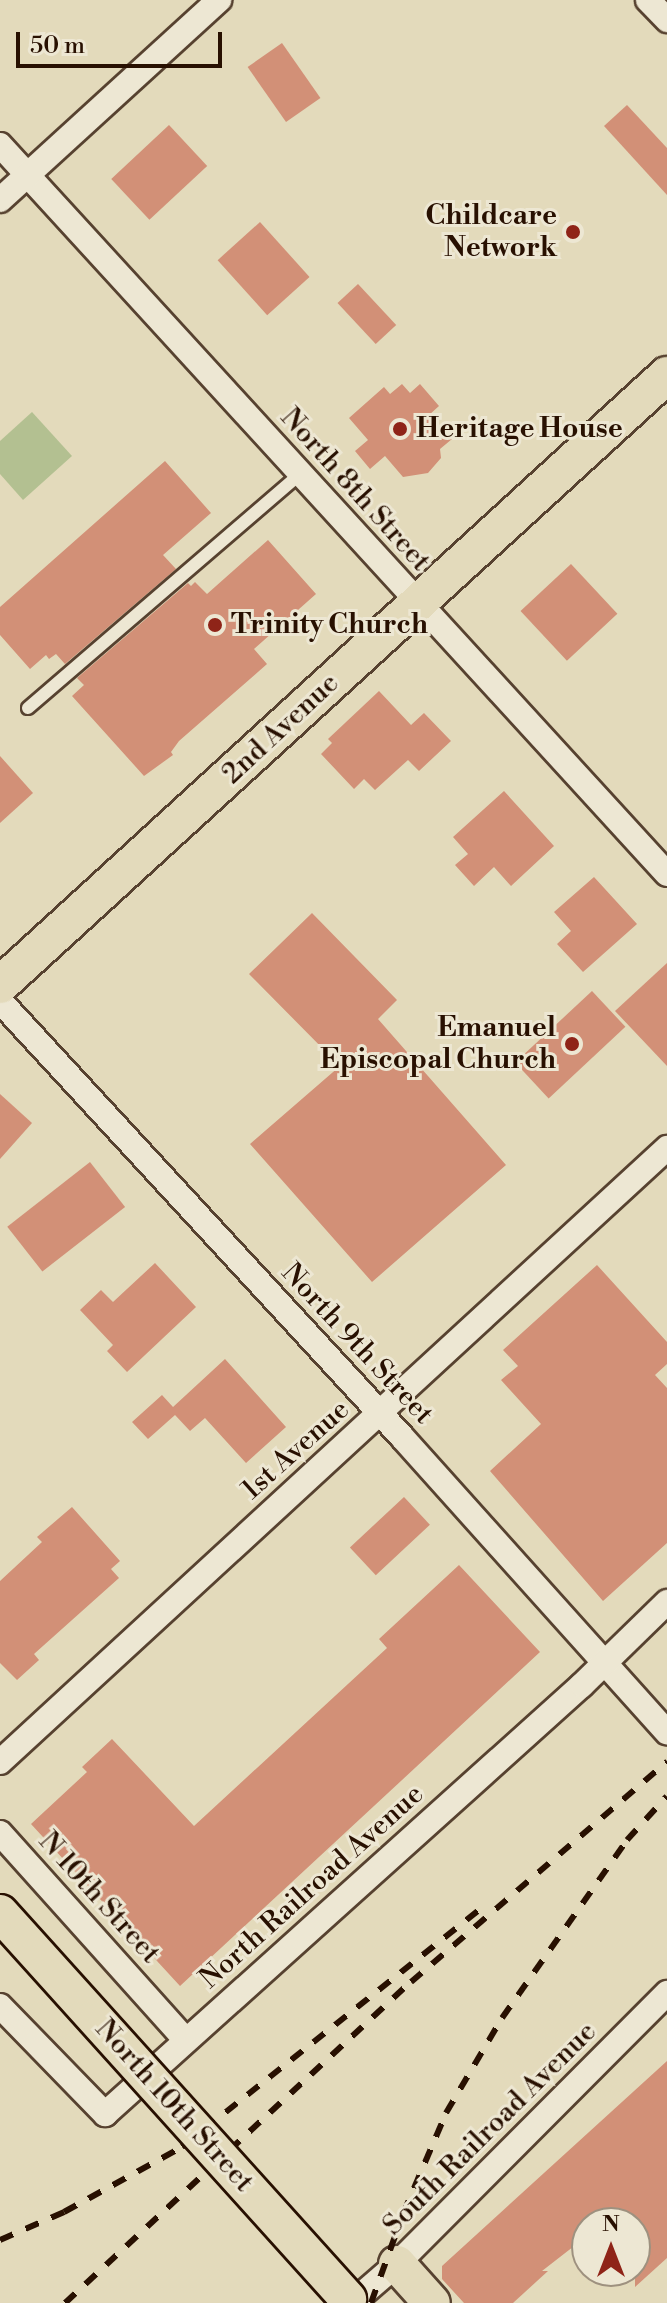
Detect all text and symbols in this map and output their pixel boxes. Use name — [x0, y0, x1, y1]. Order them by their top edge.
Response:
scale bar — [20, 16, 226, 66]
text: 50 m — [30, 31, 85, 61]
place label: Childcare Network — [425, 199, 557, 265]
marker: Childcare Network — [564, 223, 582, 241]
street label: North 8th Street — [273, 402, 437, 578]
place label: Heritage House — [416, 412, 623, 446]
marker: Heritage House — [391, 420, 409, 438]
place label: Trinity Church — [231, 608, 428, 642]
marker: Trinity Church — [206, 616, 224, 634]
street label: 2nd Avenue — [216, 667, 346, 791]
place label: Emanuel Episcopal Church — [320, 1011, 556, 1077]
marker: Emanuel Episcopal Church — [563, 1035, 581, 1053]
street label: North 9th Street — [274, 1257, 440, 1431]
street label: 1st Avenue — [236, 1393, 356, 1507]
street label: North Railroad Avenue — [193, 1778, 431, 1996]
street label: N 10th Street — [31, 1825, 167, 1971]
street label: North 10th Street — [88, 2013, 260, 2199]
street label: South Railroad Avenue — [376, 2015, 604, 2243]
north arrow — [571, 2207, 651, 2287]
text: N — [602, 2211, 620, 2238]

